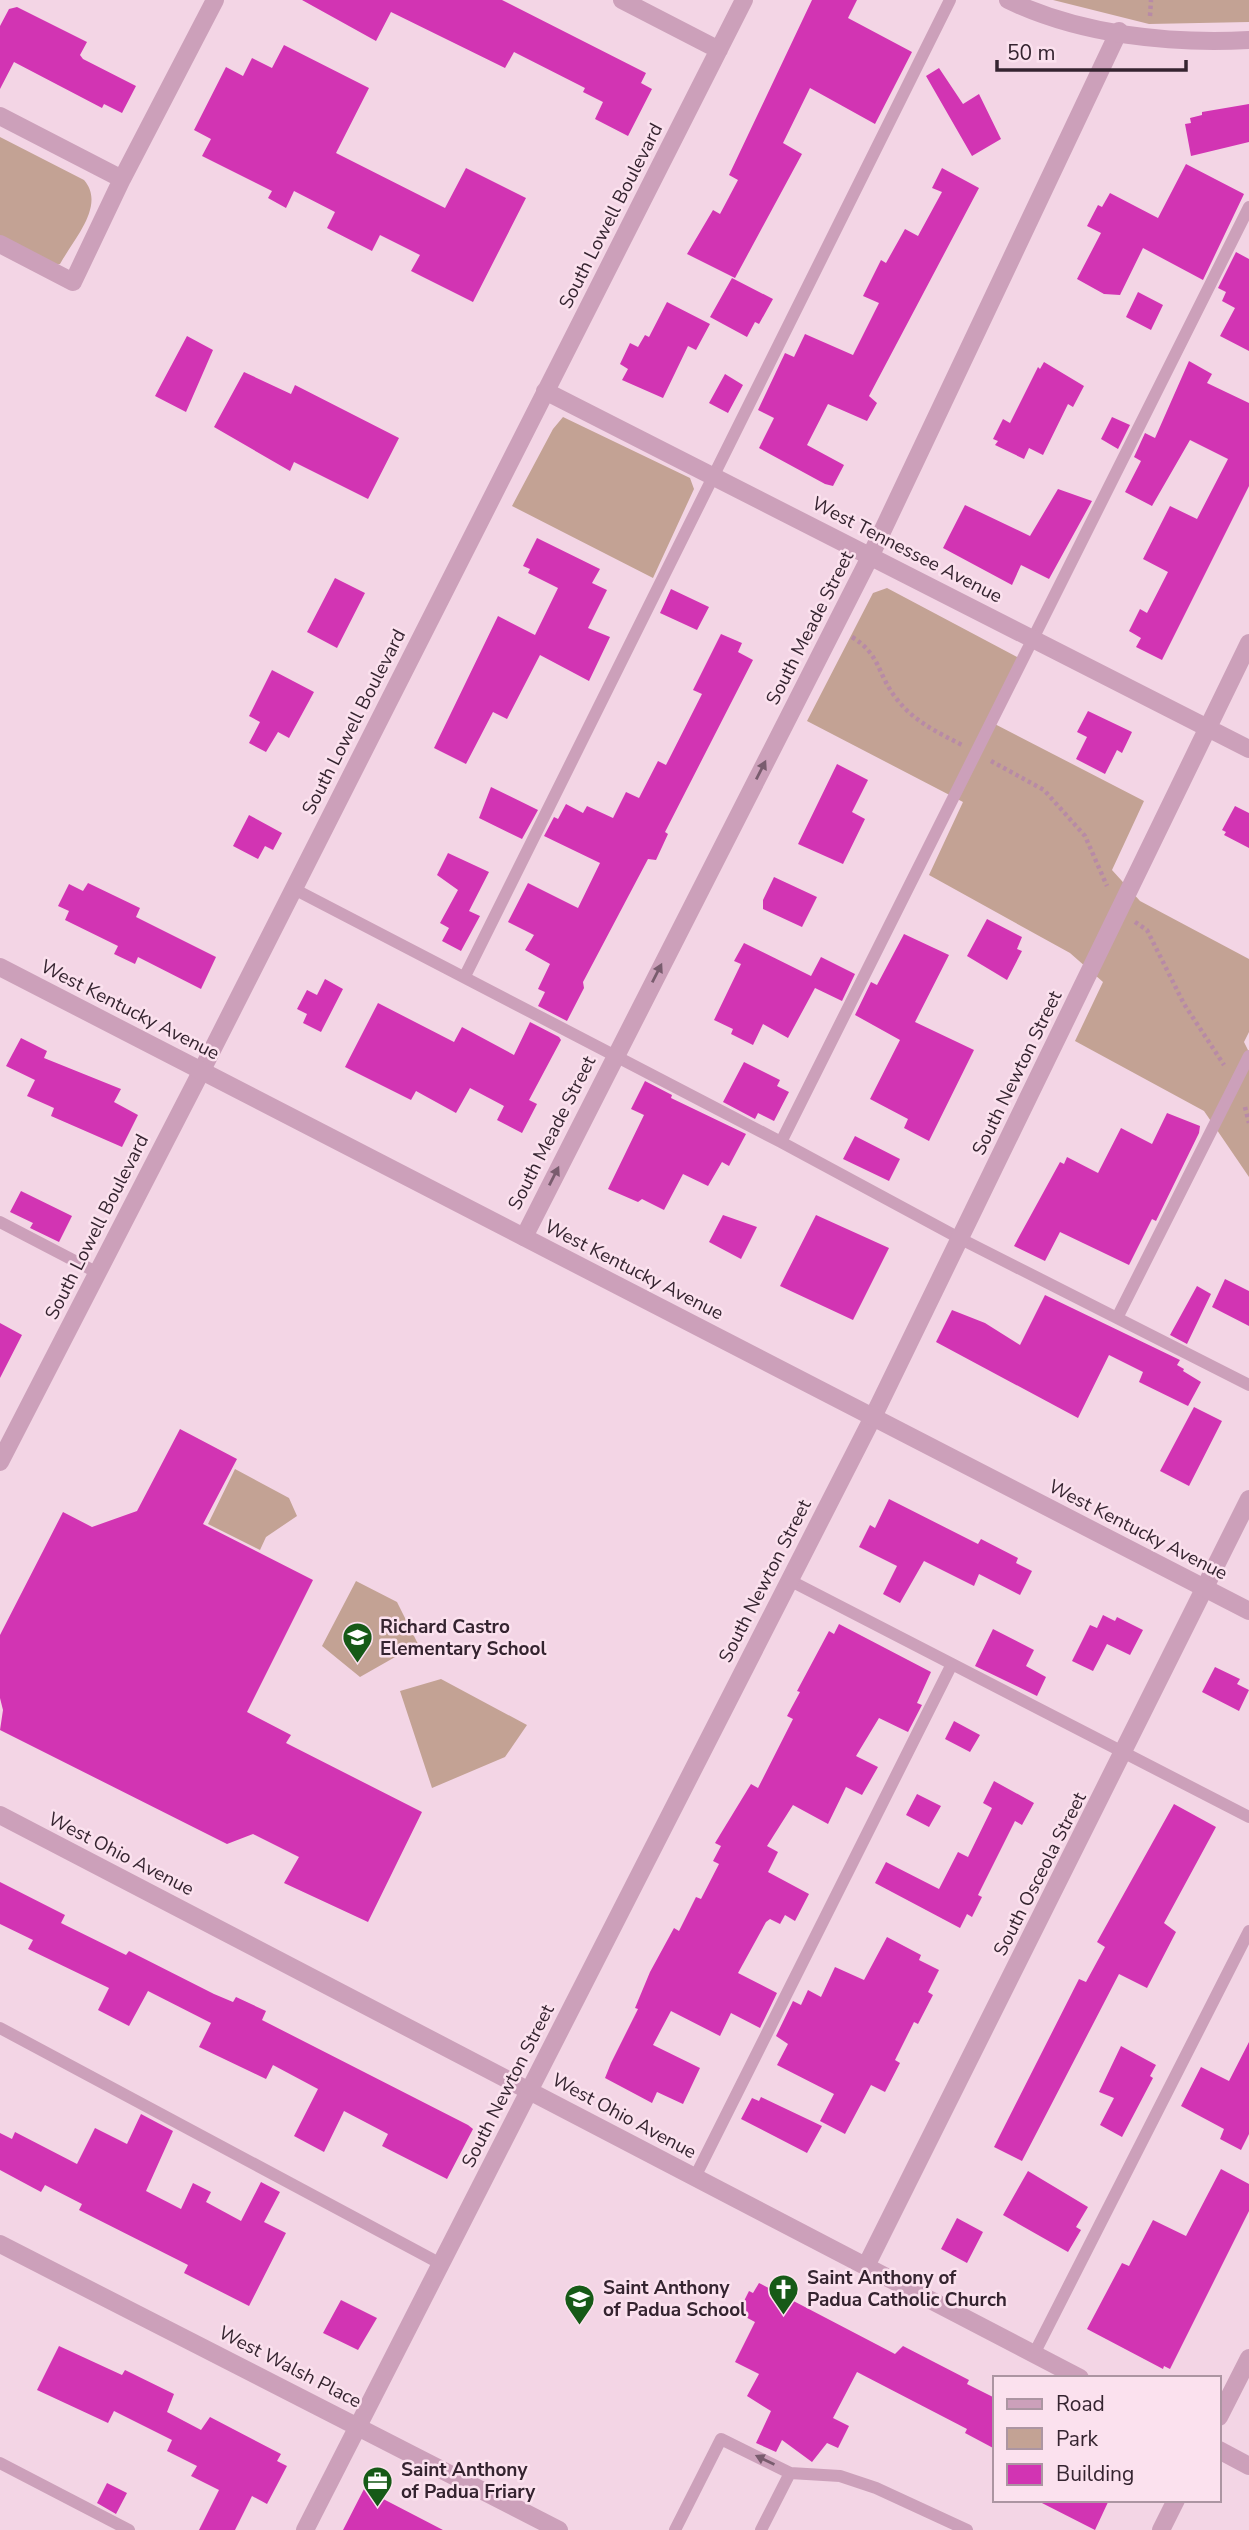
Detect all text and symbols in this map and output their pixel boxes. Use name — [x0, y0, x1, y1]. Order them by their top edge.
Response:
scale bar — [997, 28, 1186, 72]
text: 50 m — [1007, 39, 1056, 67]
street label: South Lowell Boulevard — [553, 119, 669, 313]
street label: West Tennessee Avenue — [807, 491, 1007, 609]
street label: South Meade Street — [760, 546, 860, 709]
street label: South Lowell Boulevard — [296, 625, 412, 819]
one-way arrow — [755, 760, 767, 780]
street label: West Kentucky Avenue — [36, 954, 224, 1066]
one-way arrow — [652, 963, 663, 983]
street label: South Newton Street — [966, 986, 1068, 1160]
street label: South Meade Street — [502, 1051, 602, 1214]
street label: South Lowell Boulevard — [39, 1130, 155, 1324]
one-way arrow — [549, 1166, 560, 1186]
street label: West Kentucky Avenue — [540, 1214, 728, 1326]
street label: West Kentucky Avenue — [1044, 1474, 1232, 1586]
street label: South Newton Street — [713, 1495, 818, 1667]
place label: Richard Castro Elementary School — [380, 1614, 547, 1662]
school or university icon: Richard Castro Elementary School — [340, 1621, 374, 1665]
street label: South Osceola Street — [987, 1787, 1093, 1960]
street label: West Ohio Avenue — [44, 1806, 198, 1902]
street label: South Newton Street — [456, 2000, 561, 2172]
street label: West Ohio Avenue — [547, 2067, 701, 2165]
place label: Saint Anthony of Padua Catholic Church — [807, 2265, 1007, 2313]
church icon: Saint Anthony of Padua Catholic Church — [767, 2272, 801, 2316]
place label: Saint Anthony of Padua School — [603, 2275, 746, 2323]
school or university icon: Saint Anthony of Padua School — [563, 2282, 597, 2326]
street label: West Walsh Place — [214, 2320, 366, 2414]
legend — [993, 2376, 1221, 2502]
text: Road — [1056, 2390, 1105, 2418]
text: Park — [1056, 2425, 1098, 2453]
one-way arrow — [755, 2455, 775, 2466]
place label: Saint Anthony of Padua Friary — [401, 2457, 536, 2505]
text: Building — [1056, 2460, 1134, 2488]
office icon: Saint Anthony of Padua Friary — [361, 2464, 395, 2508]

